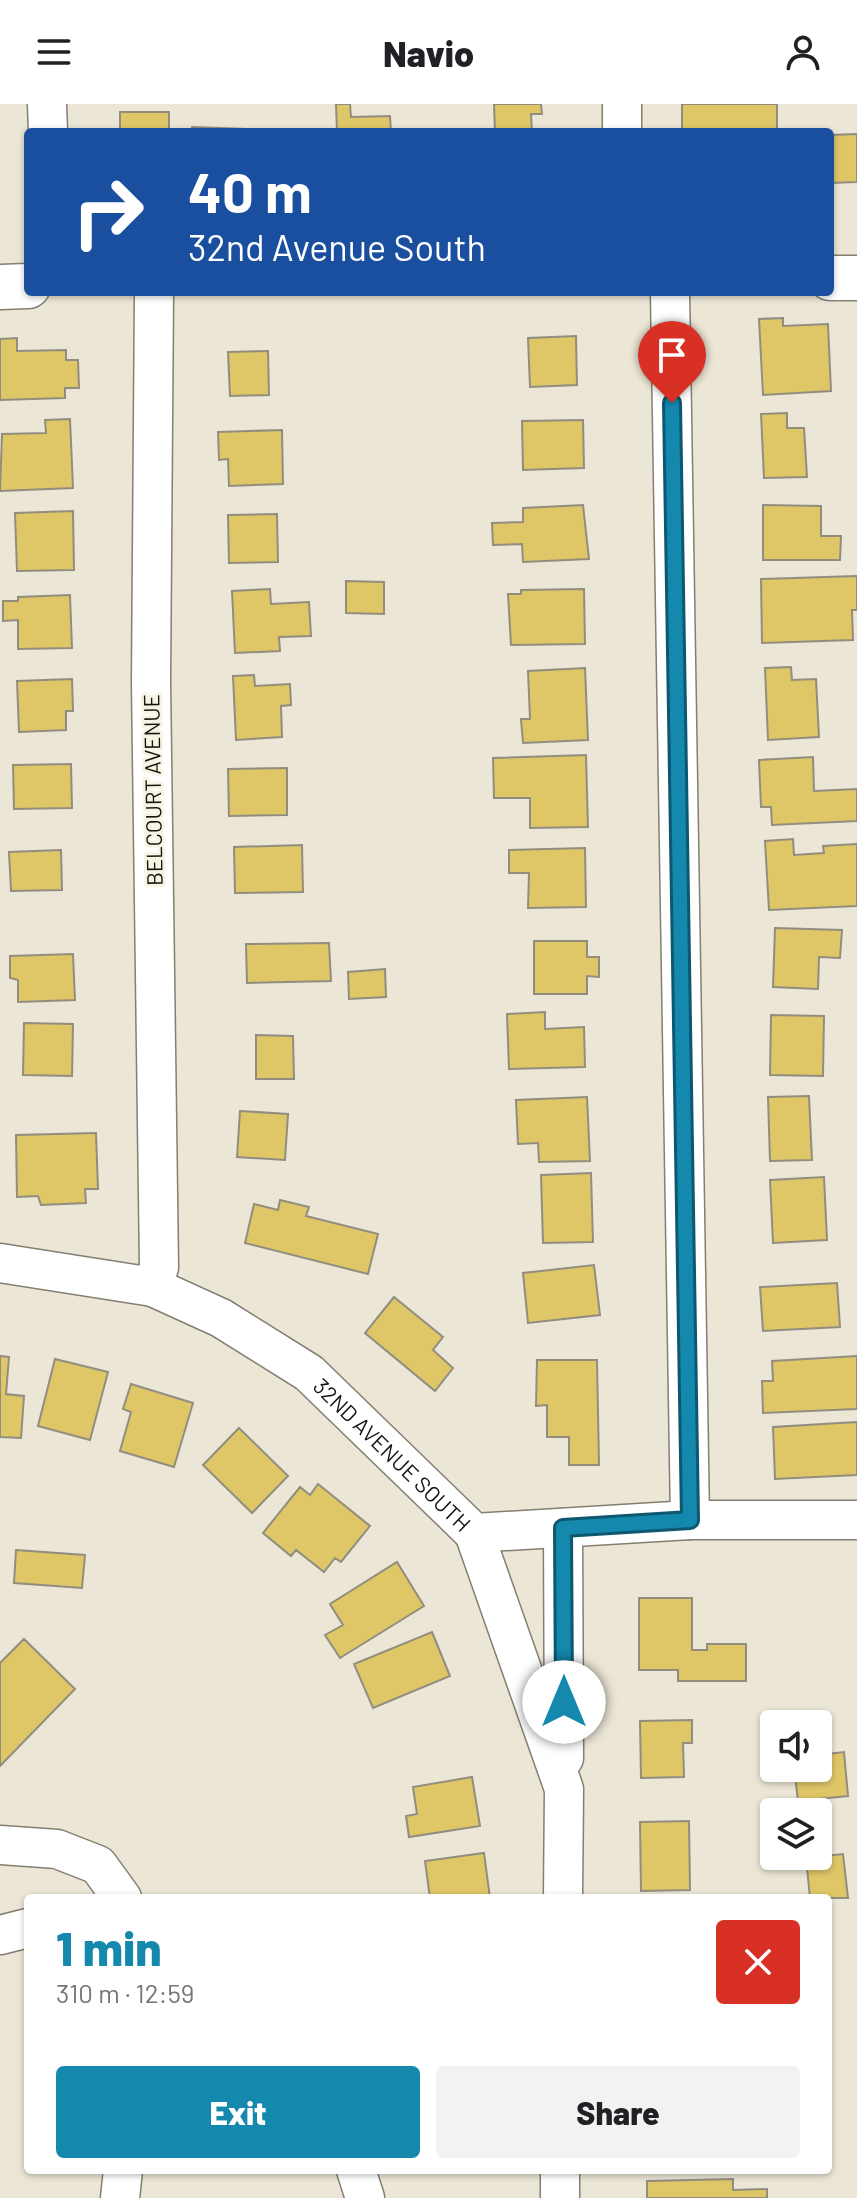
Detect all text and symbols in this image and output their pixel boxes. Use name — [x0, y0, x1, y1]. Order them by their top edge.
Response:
icon: menu — [32, 30, 76, 74]
icon: person — [781, 30, 825, 74]
text: Navio — [383, 31, 474, 74]
text: 40 m — [188, 157, 312, 224]
icon: right — [56, 160, 160, 264]
text: 32nd Avenue South — [188, 225, 486, 268]
pin — [638, 321, 706, 403]
icon: arrive — [650, 333, 694, 377]
street label: BELCOURT AVENUE — [137, 694, 167, 886]
street label: 32ND AVENUE SOUTH — [309, 1372, 477, 1536]
position arrow — [522, 1660, 606, 1744]
map controls — [760, 1710, 832, 1870]
button: sound — [760, 1710, 832, 1782]
button: layers — [760, 1798, 832, 1870]
text: 1 min — [56, 1918, 162, 1976]
button: close — [716, 1920, 800, 2004]
text: 310 m · 12:59 — [56, 1977, 194, 2008]
button: Exit — [56, 2066, 420, 2158]
button: Share — [436, 2066, 800, 2158]

